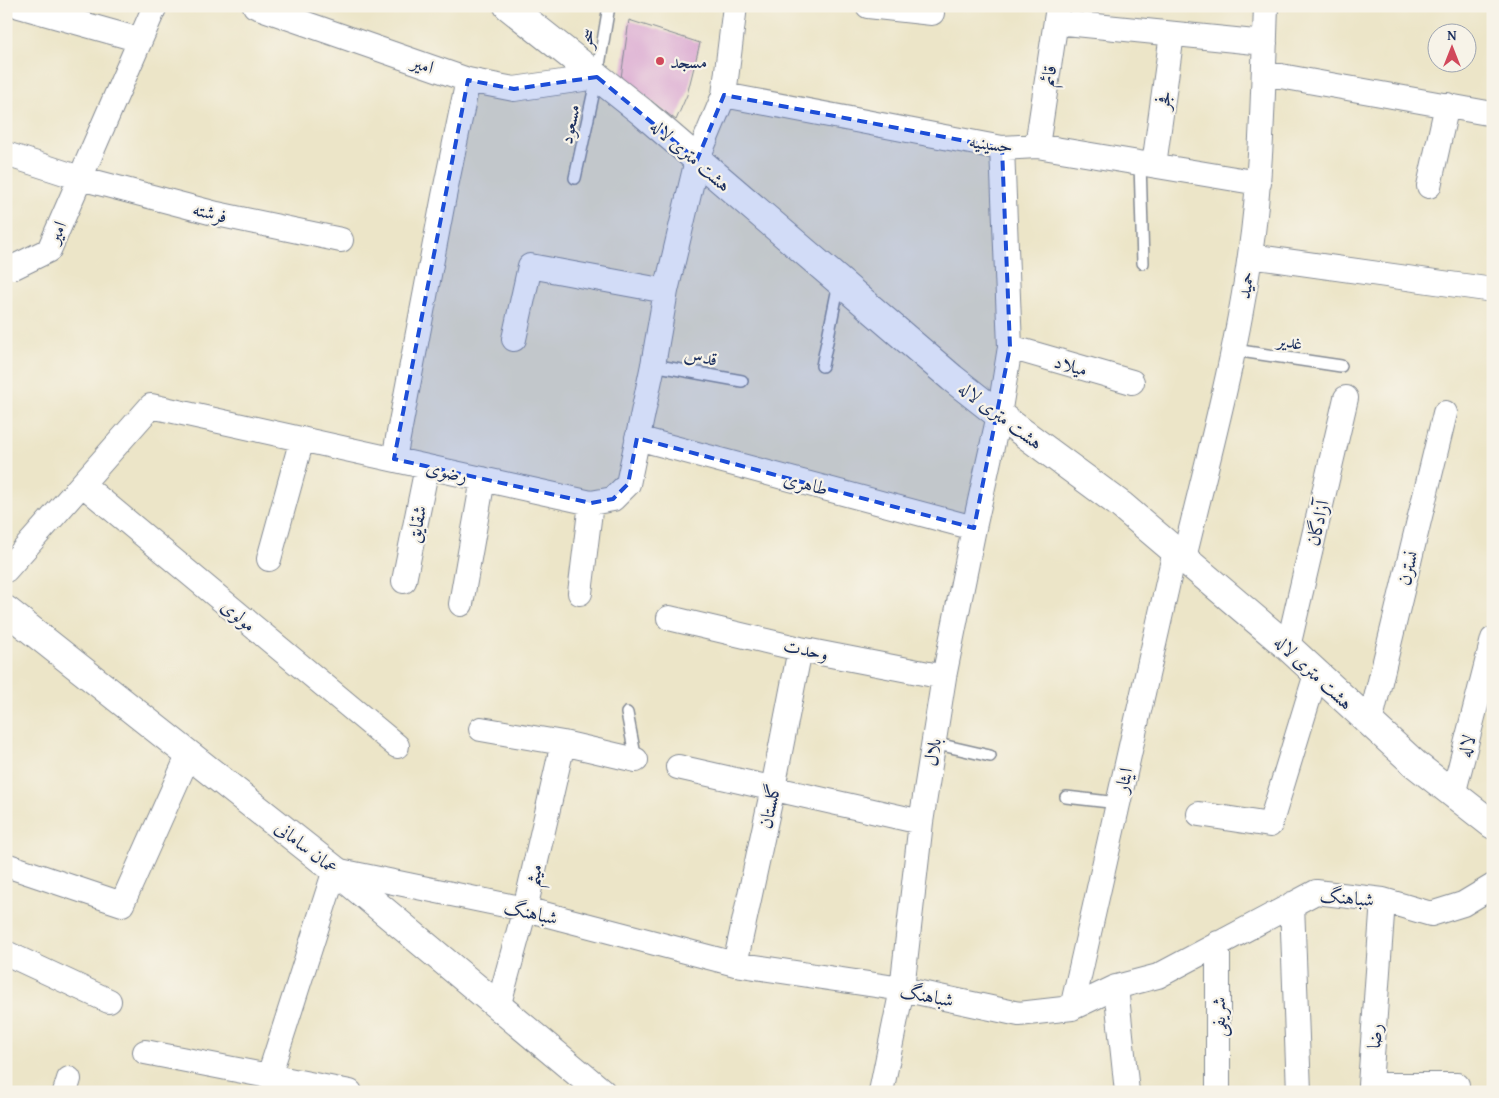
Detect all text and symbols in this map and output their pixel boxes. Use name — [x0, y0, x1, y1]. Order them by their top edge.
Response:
north arrow — [1426, 22, 1476, 72]
text: N — [1447, 25, 1457, 45]
street label: سحر — [570, 26, 602, 52]
street label: امیر — [406, 47, 438, 81]
place label: مسجد — [670, 47, 707, 75]
marker: مسجد — [654, 55, 666, 67]
street label: قائم — [1033, 64, 1066, 89]
street label: فجر — [1148, 89, 1178, 113]
street label: مسعود — [551, 101, 587, 147]
street label: هشت متری لاله — [644, 112, 738, 198]
street label: حسینیه — [967, 126, 1015, 160]
street label: فرشته — [190, 194, 230, 230]
street label: امیر — [38, 216, 73, 250]
street label: حمید — [1229, 269, 1261, 301]
street label: غدیر — [1273, 325, 1305, 357]
street label: قدس — [682, 339, 720, 373]
street label: میلاد — [1051, 347, 1091, 383]
street label: هشت متری لاله — [953, 374, 1049, 456]
street label: رضوی — [423, 453, 471, 489]
street label: طاهری — [781, 464, 831, 502]
street label: آزادگان — [1298, 495, 1336, 549]
street label: شقایق — [399, 503, 433, 545]
street label: نسترن — [1389, 548, 1425, 588]
street label: مولوی — [215, 592, 263, 638]
street label: هشت متری لاله — [1268, 628, 1360, 716]
street label: وحدت — [781, 631, 831, 667]
street label: لاله — [1450, 732, 1482, 760]
street label: بلال — [916, 736, 948, 768]
street label: ایثار — [1106, 765, 1139, 797]
street label: گلستان — [751, 781, 787, 831]
street label: عمان سامانی — [269, 813, 345, 881]
street label: میثم — [517, 861, 555, 891]
street label: شباهنگ — [1319, 881, 1375, 913]
street label: شباهنگ — [501, 892, 561, 932]
street label: شباهنگ — [898, 976, 956, 1014]
street label: شریفی — [1204, 997, 1232, 1037]
street label: رضا — [1359, 1022, 1389, 1050]

